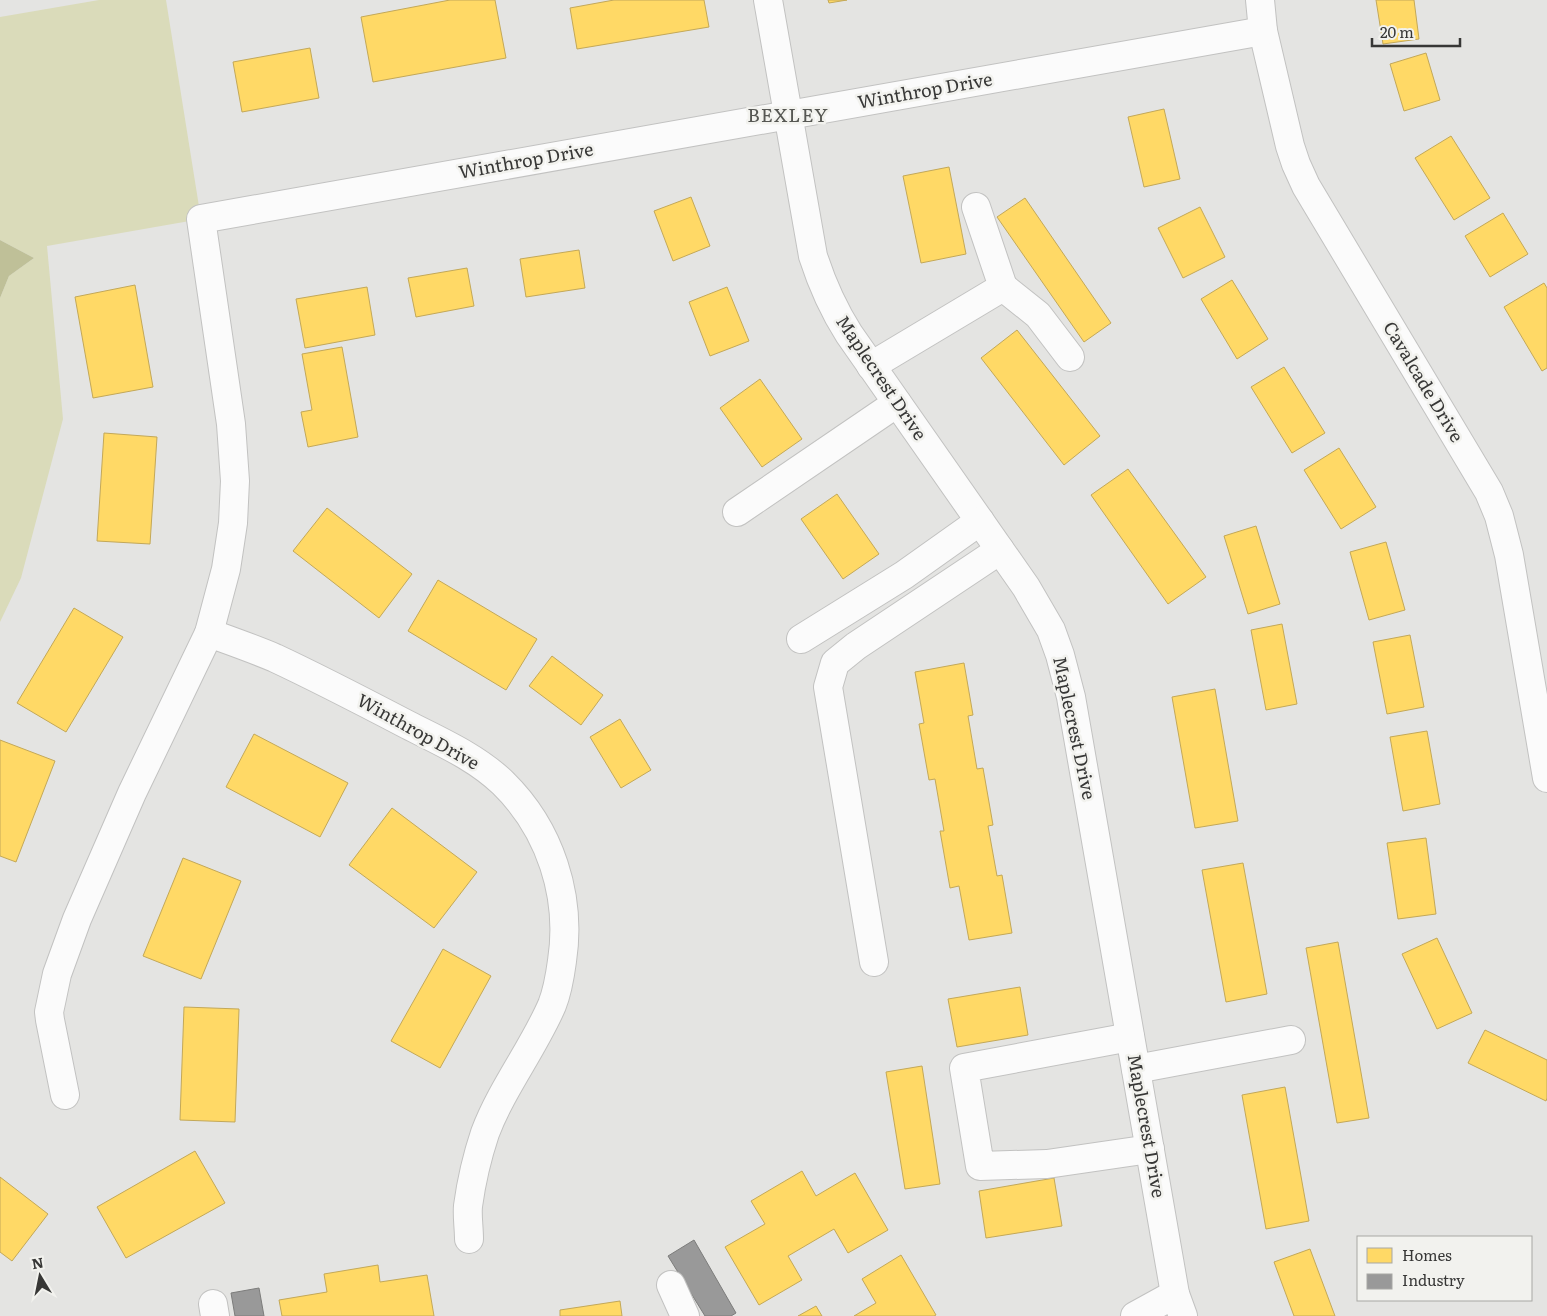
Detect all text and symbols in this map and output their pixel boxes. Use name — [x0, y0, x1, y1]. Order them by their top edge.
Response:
scale bar — [1372, 15, 1460, 47]
text: 20 m — [1380, 20, 1414, 43]
street label: Winthrop Drive — [855, 64, 994, 115]
district label: BEXLEY — [747, 100, 829, 128]
street label: Winthrop Drive — [456, 134, 595, 185]
street label: Maplecrest Drive — [830, 309, 934, 445]
street label: Cavalcade Drive — [1377, 316, 1471, 447]
street label: Maplecrest Drive — [1047, 654, 1104, 802]
street label: Winthrop Drive — [353, 686, 485, 776]
street label: Maplecrest Drive — [1122, 1052, 1173, 1200]
legend — [1357, 1236, 1532, 1301]
text: Homes — [1402, 1243, 1452, 1266]
north arrow — [15, 1251, 65, 1301]
text: N — [30, 1251, 45, 1273]
text: Industry — [1402, 1268, 1465, 1291]

